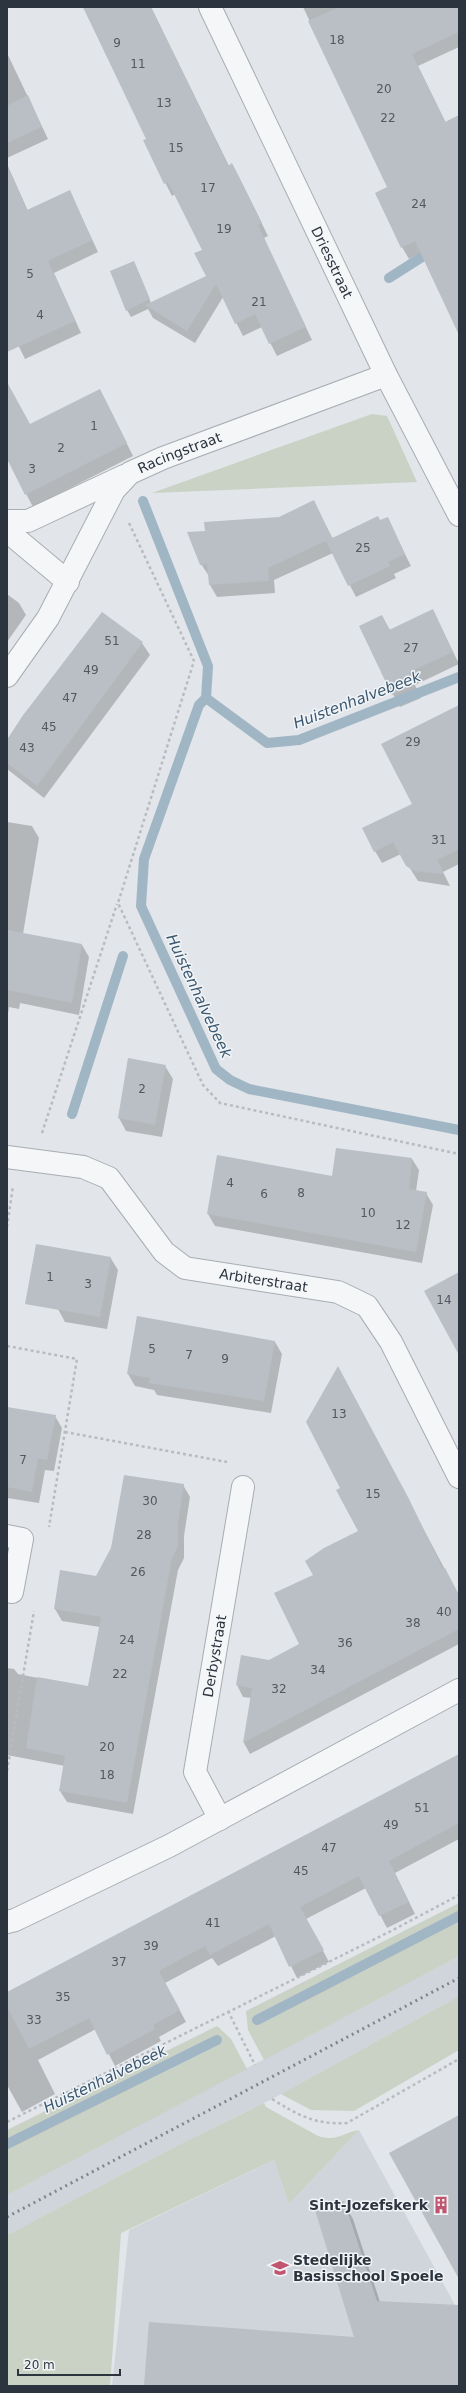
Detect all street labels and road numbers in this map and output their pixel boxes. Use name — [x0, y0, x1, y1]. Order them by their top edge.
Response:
street label: Driesstraat — [308, 224, 356, 301]
street label: Racingstraat — [135, 429, 224, 476]
street label: Arbiterstraat — [218, 1266, 309, 1295]
street label: Derbystraat — [200, 1613, 229, 1698]

